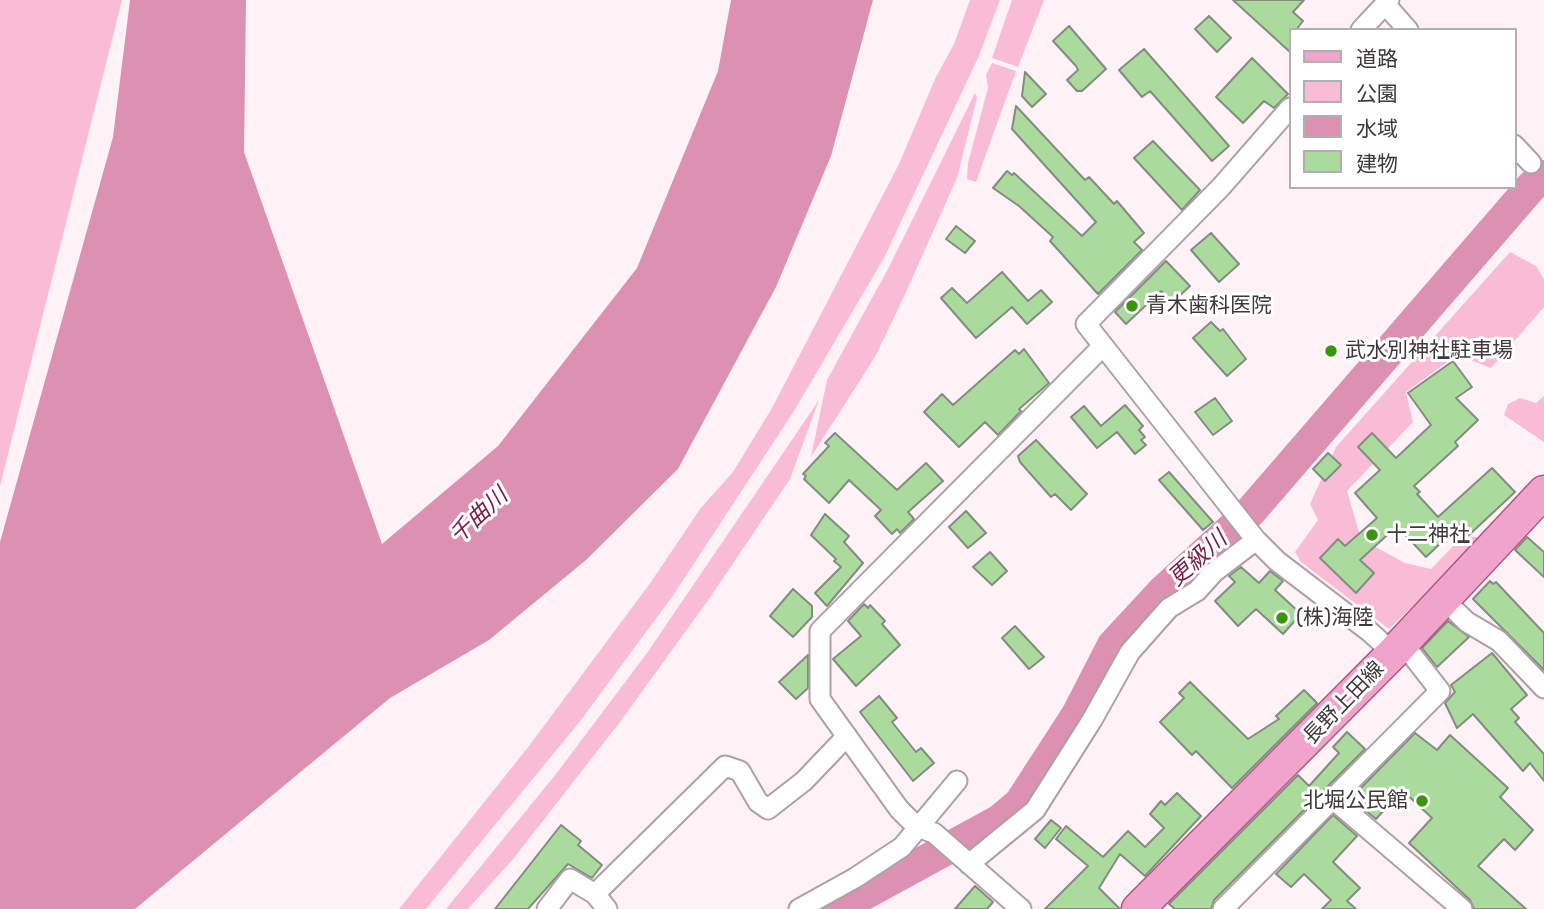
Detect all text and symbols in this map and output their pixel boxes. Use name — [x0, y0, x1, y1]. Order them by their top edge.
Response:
legend — [1288, 28, 1516, 189]
text: 道路 — [1356, 46, 1398, 71]
text: 公園 — [1356, 81, 1398, 106]
text: 水域 — [1356, 116, 1398, 141]
text: 建物 — [1356, 151, 1398, 176]
place label: 青木歯科医院 — [1146, 293, 1272, 319]
marker: 青木歯科医院 — [1124, 298, 1140, 314]
place label: 武水別神社駐車場 — [1345, 338, 1513, 364]
marker: 武水別神社駐車場 — [1323, 343, 1339, 359]
water label: 千曲川 — [444, 482, 514, 550]
place label: 十二神社 — [1386, 522, 1470, 548]
water label: 更級川 — [1163, 526, 1233, 592]
marker: 十二神社 — [1364, 527, 1380, 543]
place label: (株)海陸 — [1296, 605, 1373, 631]
marker: (株)海陸 — [1274, 610, 1290, 626]
street label: 長野上田線 — [1298, 656, 1390, 750]
place label: 北堀公民館 — [1303, 788, 1408, 814]
marker: 北堀公民館 — [1414, 793, 1430, 809]

